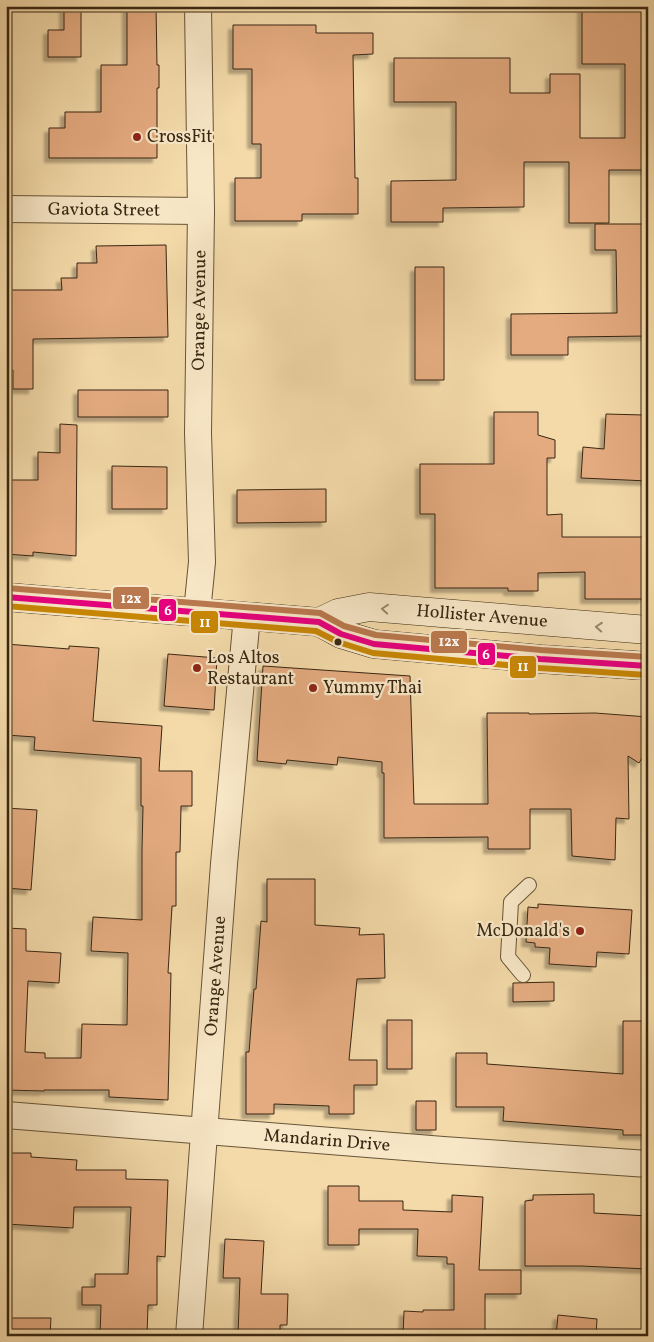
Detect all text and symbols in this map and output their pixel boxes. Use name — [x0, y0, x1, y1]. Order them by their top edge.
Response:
place label: CrossFit — [147, 125, 213, 150]
marker: CrossFit — [131, 131, 143, 143]
street label: Gaviota Street — [48, 197, 160, 223]
street label: Orange Avenue — [186, 250, 213, 371]
line badge: 12x — [112, 586, 150, 610]
text: 12x — [121, 590, 141, 609]
line badge: 6 — [158, 598, 177, 622]
street label: Hollister Avenue — [415, 598, 549, 634]
text: 6 — [164, 602, 172, 621]
one-way arrow — [381, 603, 389, 614]
line badge: 11 — [190, 610, 219, 634]
text: 11 — [199, 614, 211, 633]
one-way arrow — [595, 621, 603, 632]
line badge: 12x — [430, 630, 468, 654]
text: 12x — [439, 633, 459, 652]
unlabelled marker — [333, 637, 343, 647]
line badge: 6 — [477, 642, 496, 666]
place label: Los Altos Restaurant — [207, 646, 294, 692]
text: 6 — [482, 646, 490, 665]
line badge: 11 — [509, 655, 537, 679]
text: 11 — [517, 658, 529, 677]
marker: Los Altos Restaurant — [191, 662, 203, 674]
place label: Yummy Thai — [323, 676, 422, 701]
marker: Yummy Thai — [307, 682, 319, 694]
street label: Orange Avenue — [199, 915, 233, 1037]
place label: McDonald's — [476, 919, 570, 944]
marker: McDonald's — [574, 925, 586, 937]
street label: Mandarin Drive — [263, 1123, 391, 1158]

